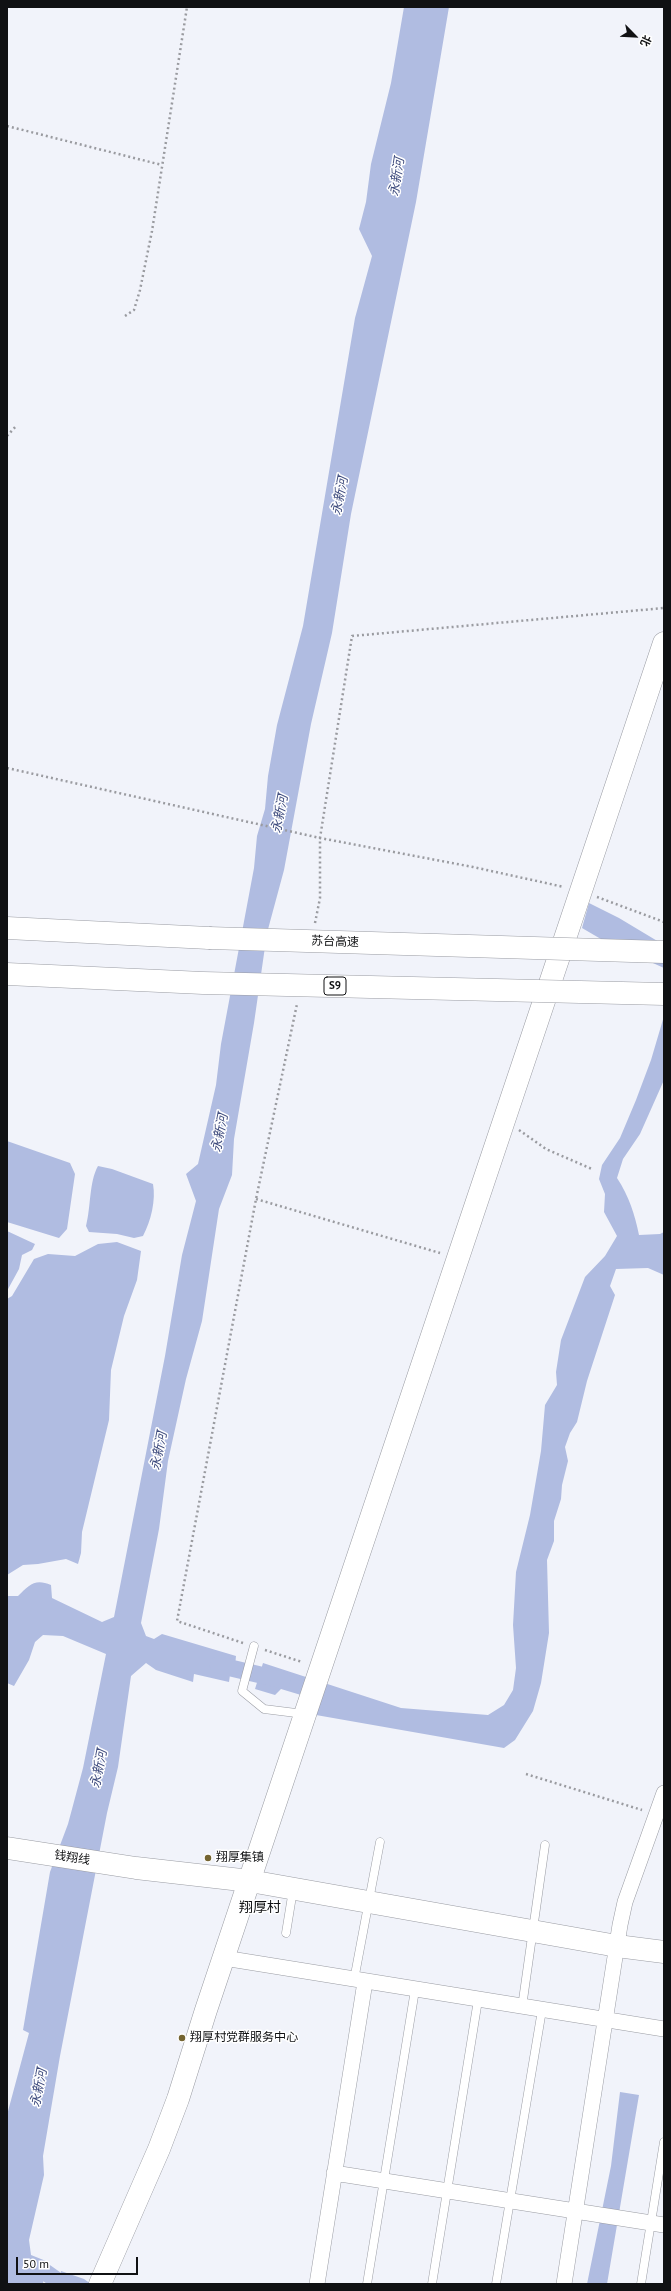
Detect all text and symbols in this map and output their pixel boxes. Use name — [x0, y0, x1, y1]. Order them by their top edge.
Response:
north arrow — [615, 16, 655, 56]
text: 北 — [637, 33, 655, 49]
water label: 永新河 — [386, 157, 408, 197]
water label: 永新河 — [329, 475, 351, 517]
water label: 永新河 — [269, 793, 291, 835]
street label: 苏台高速 — [311, 934, 359, 950]
road number: S9 — [324, 977, 346, 995]
water label: 永新河 — [209, 1112, 231, 1154]
water label: 永新河 — [148, 1430, 170, 1472]
water label: 永新河 — [88, 1748, 110, 1790]
street label: 钱翔线 — [53, 1848, 91, 1868]
place label: 翔厚集镇 — [216, 1851, 264, 1865]
marker: 翔厚集镇 — [203, 1853, 213, 1863]
district label: 翔厚村 — [239, 1900, 281, 1916]
place label: 翔厚村党群服务中心 — [190, 2031, 298, 2045]
marker: 翔厚村党群服务中心 — [177, 2033, 187, 2043]
water label: 永新河 — [28, 2067, 50, 2109]
scale bar — [18, 2249, 140, 2275]
text: 50 m — [23, 2256, 49, 2271]

